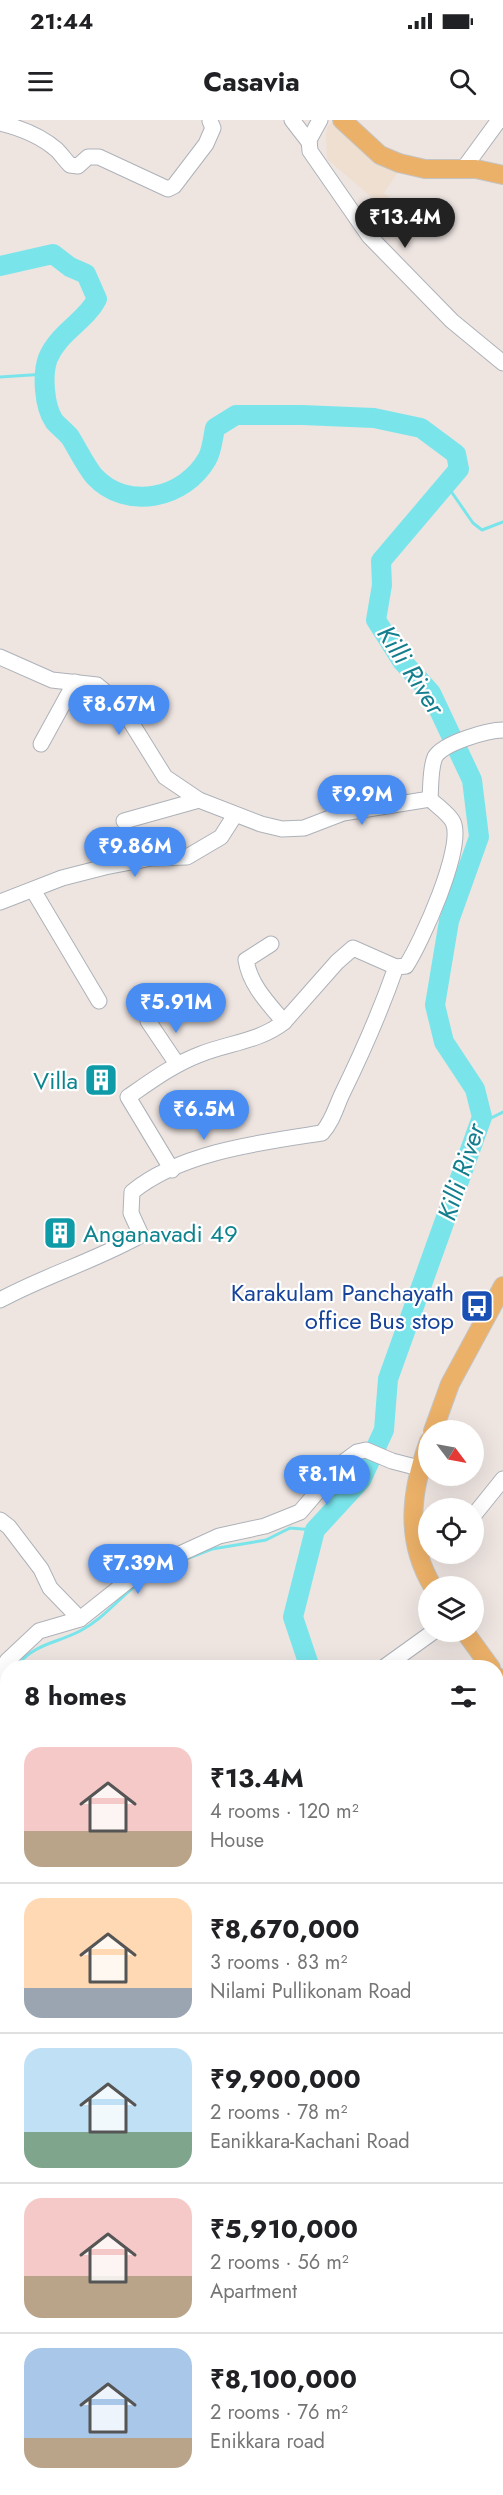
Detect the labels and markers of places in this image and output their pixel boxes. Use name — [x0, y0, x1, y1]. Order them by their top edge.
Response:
pin: ₹13.4M — [356, 198, 454, 249]
pin: ₹8.67M — [70, 685, 168, 736]
pin: ₹9.9M — [320, 775, 404, 826]
pin: ₹9.86M — [86, 827, 184, 878]
pin: ₹5.91M — [127, 983, 225, 1034]
building icon: Villa — [83, 1062, 119, 1098]
place label: Villa — [33, 1063, 78, 1098]
pin: ₹6.5M — [162, 1090, 246, 1141]
building icon: Anganavadi 49 — [42, 1215, 78, 1251]
place label: Anganavadi 49 — [83, 1216, 238, 1251]
place label: Karakulam Panchayath office Bus stop — [231, 1275, 454, 1338]
bus stop icon: Karakulam Panchayath office Bus stop — [459, 1288, 495, 1324]
pin: ₹8.1M — [285, 1455, 369, 1506]
pin: ₹7.39M — [89, 1544, 187, 1595]

